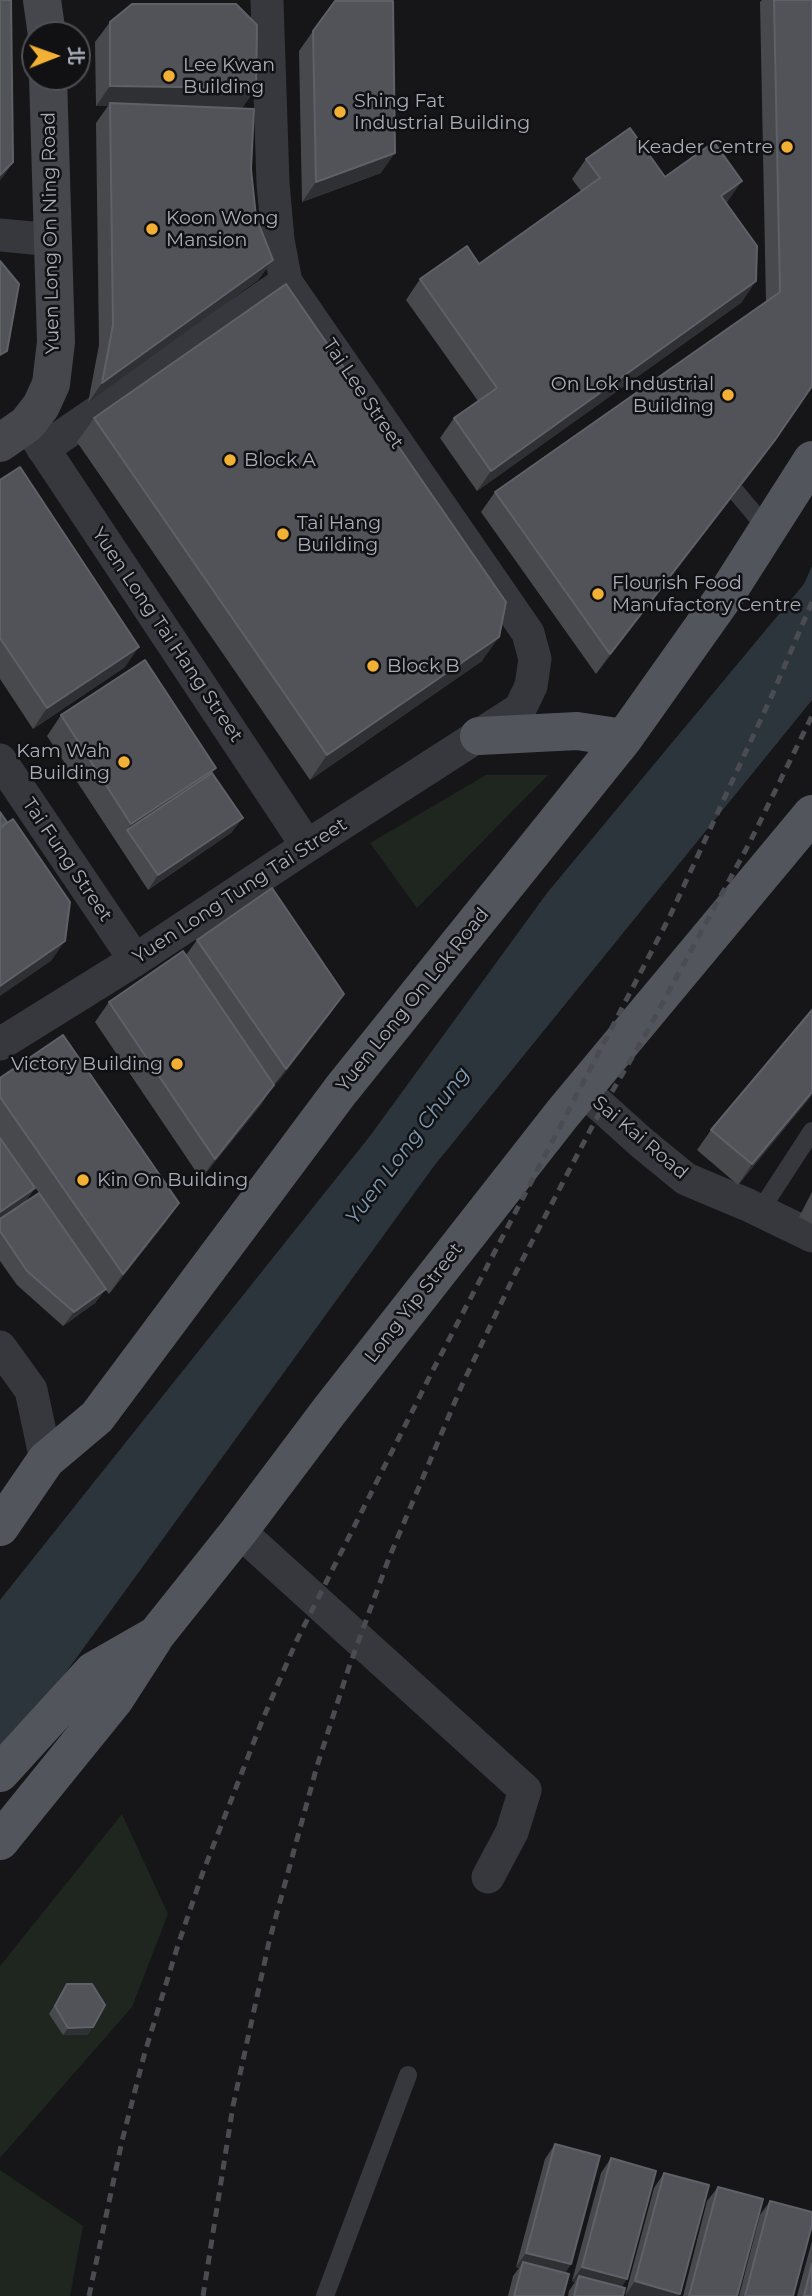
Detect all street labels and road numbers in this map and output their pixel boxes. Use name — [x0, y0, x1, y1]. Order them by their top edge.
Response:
street label: Yuen Long On Ning Road — [37, 112, 65, 354]
street label: Tai Lee Street — [318, 335, 408, 453]
street label: Yuen Long Tai Hang Street — [87, 523, 247, 747]
street label: Tai Fung Street — [17, 794, 117, 926]
street label: Yuen Long Tung Tai Street — [129, 813, 351, 969]
street label: Yuen Long On Lok Road — [332, 903, 494, 1097]
street label: Sai Kai Road — [588, 1092, 692, 1184]
street label: Long Yip Street — [360, 1238, 468, 1368]

